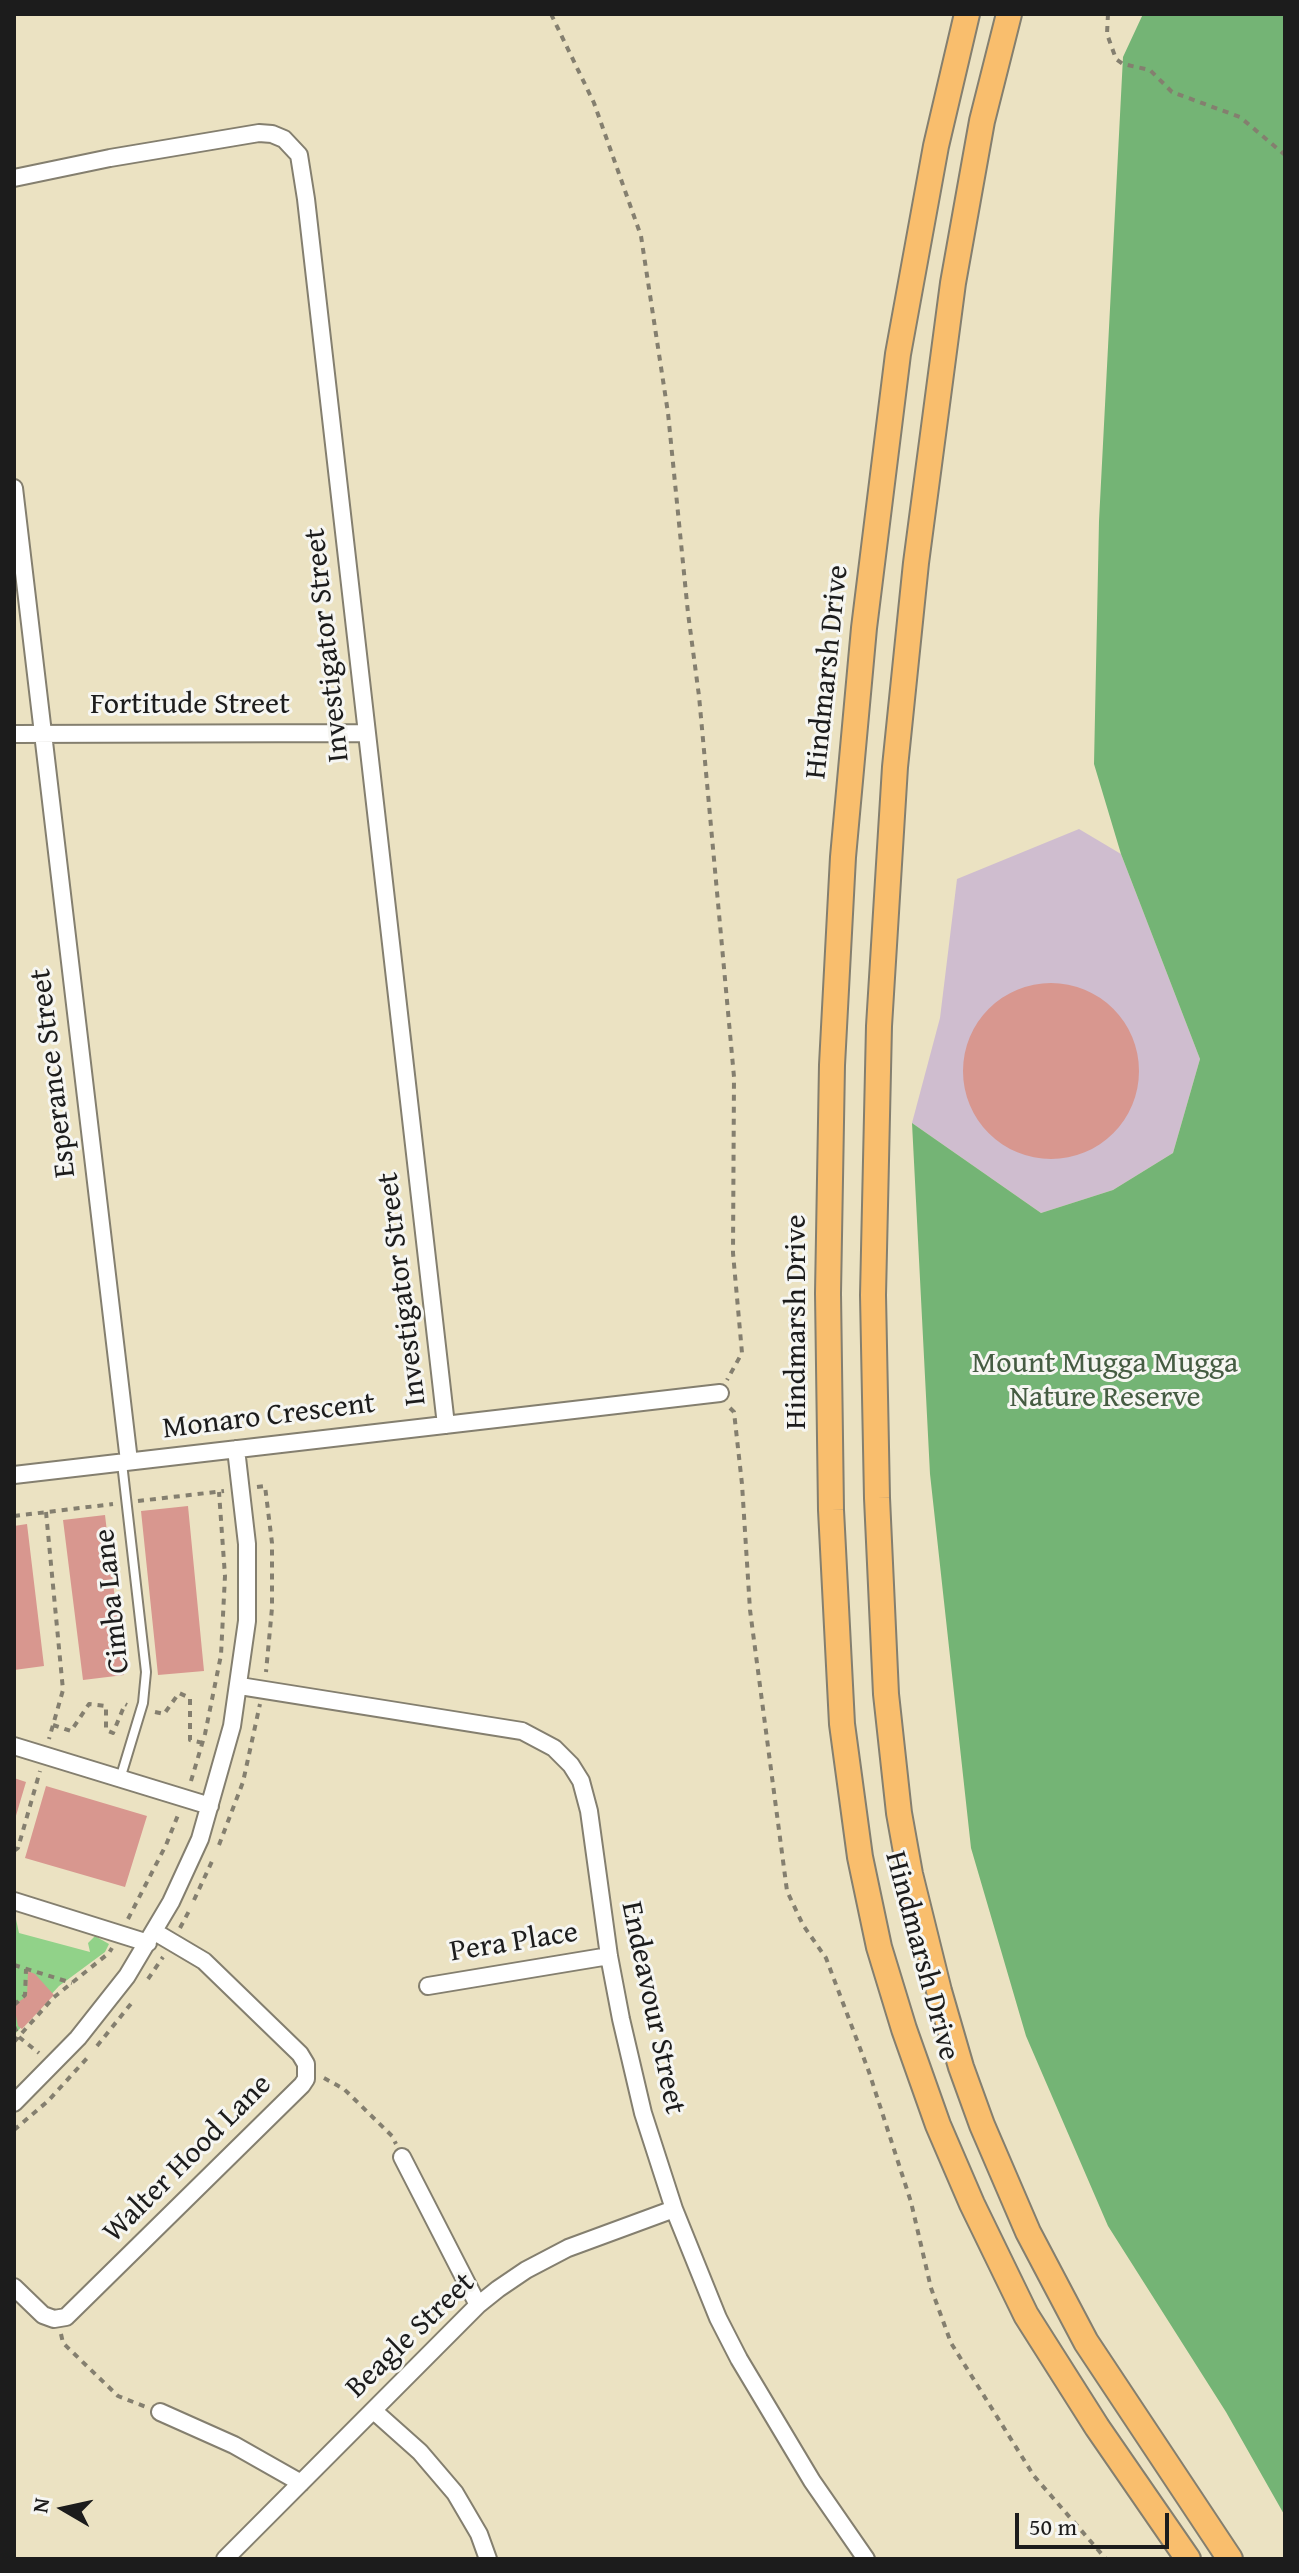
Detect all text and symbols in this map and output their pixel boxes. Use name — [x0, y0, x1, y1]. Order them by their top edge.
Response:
street label: Investigator Street — [298, 526, 358, 764]
street label: Hindmarsh Drive — [799, 563, 857, 781]
street label: Fortitude Street — [90, 687, 290, 723]
street label: Esperance Street — [23, 966, 85, 1180]
street label: Investigator Street — [371, 1170, 435, 1408]
street label: Hindmarsh Drive — [779, 1215, 815, 1429]
park label: Mount Mugga Mugga Nature Reserve — [972, 1346, 1238, 1416]
street label: Monaro Crescent — [161, 1386, 377, 1448]
street label: Cimba Lane — [88, 1527, 138, 1675]
street label: Hindmarsh Drive — [876, 1848, 966, 2064]
street label: Endeavour Street — [612, 1898, 692, 2118]
street label: Pera Place — [447, 1915, 581, 1971]
street label: Walter Hood Lane — [96, 2067, 280, 2251]
street label: Beagle Street — [339, 2266, 483, 2406]
north arrow — [24, 2469, 104, 2549]
text: N — [23, 2495, 57, 2515]
scale bar — [1019, 2497, 1173, 2547]
text: 50 m — [1029, 2509, 1077, 2544]

